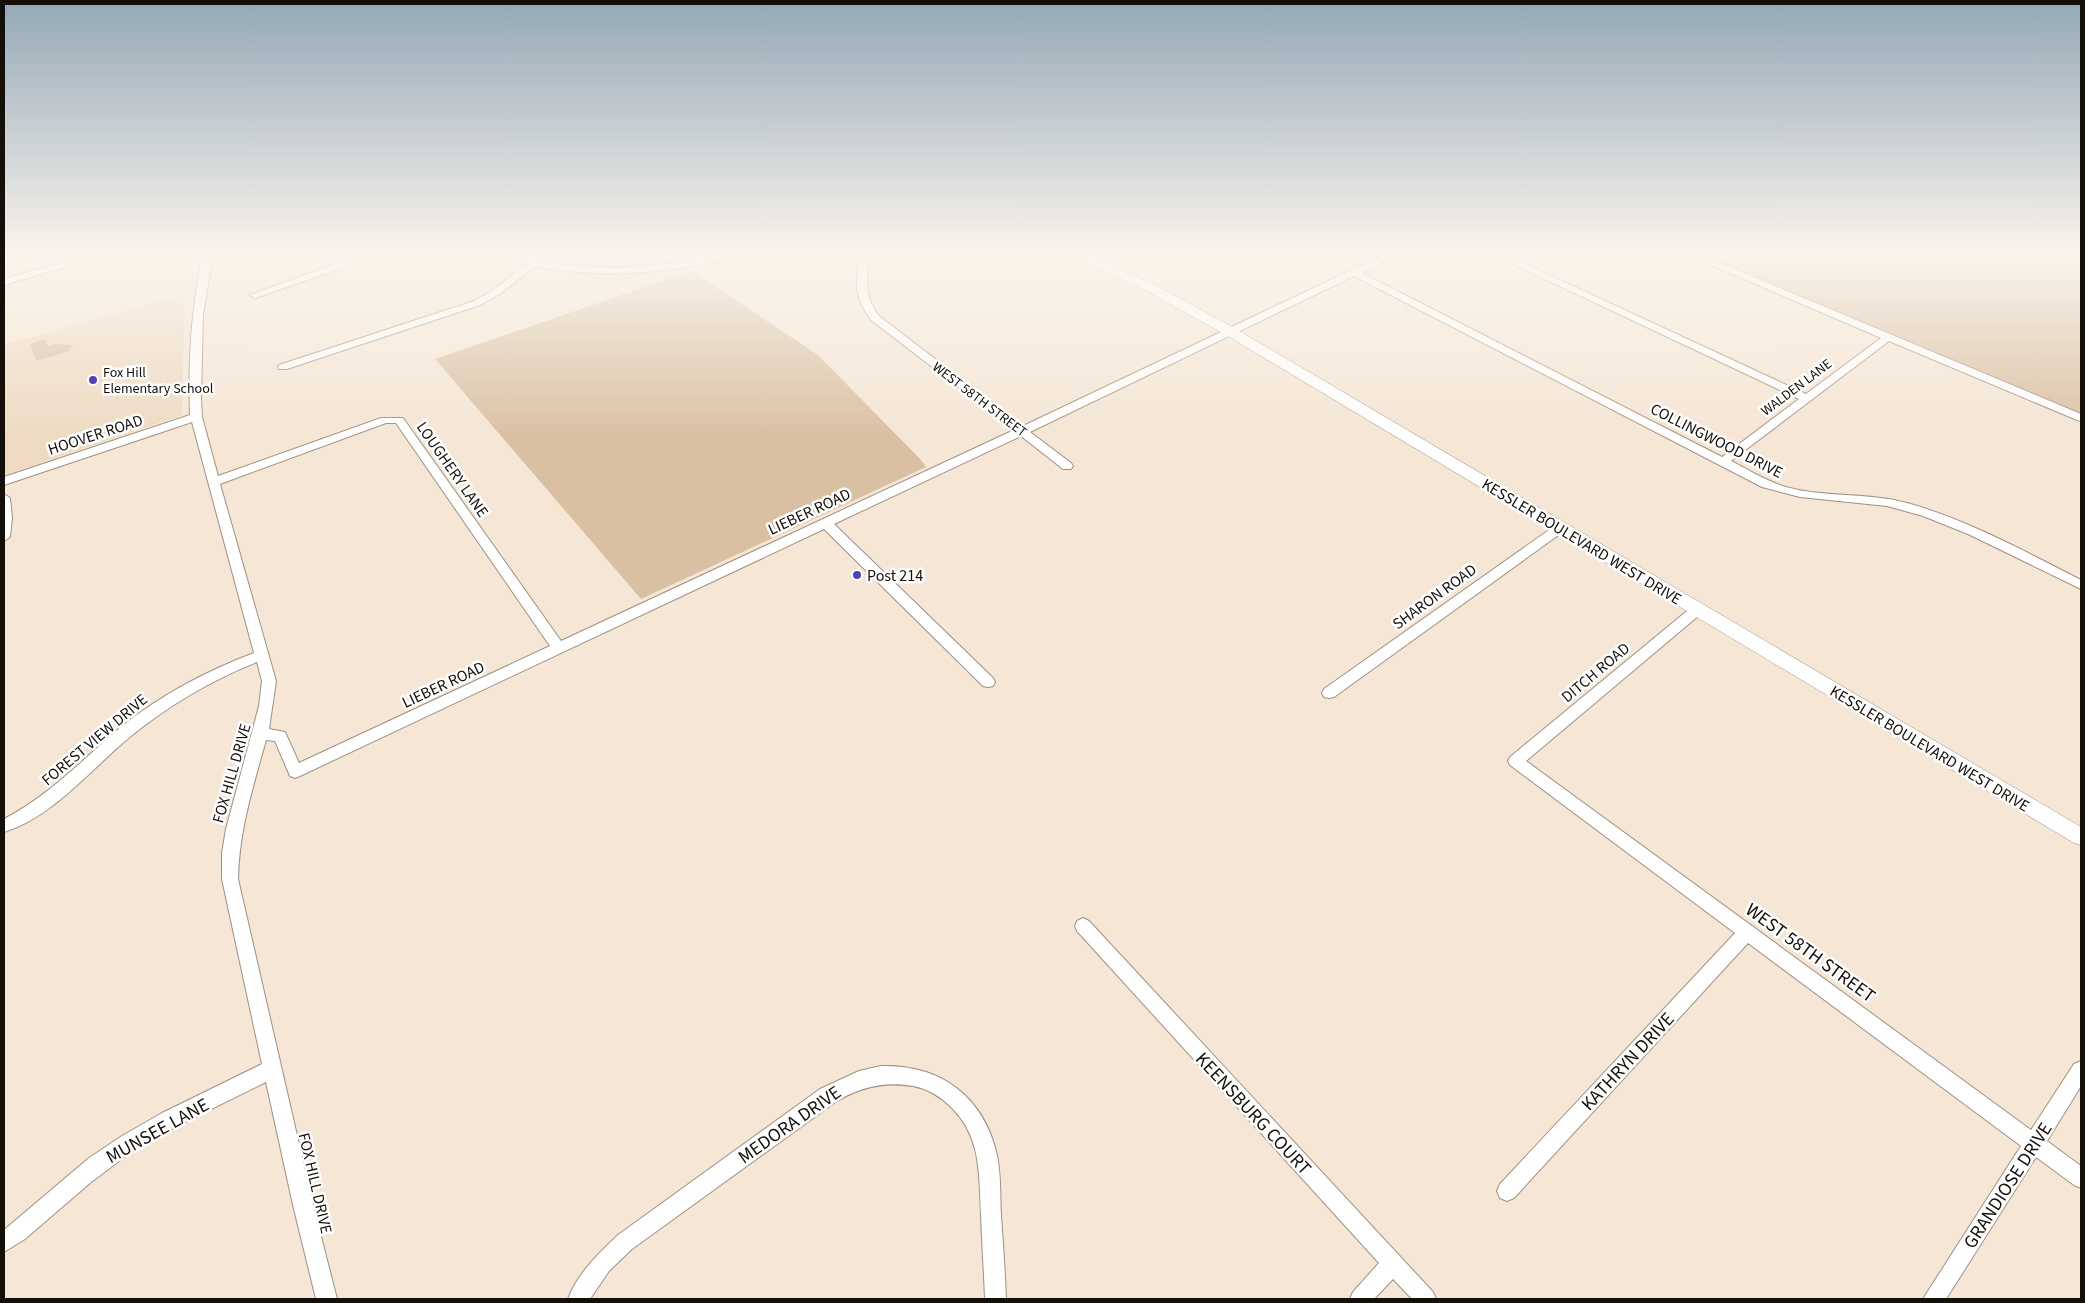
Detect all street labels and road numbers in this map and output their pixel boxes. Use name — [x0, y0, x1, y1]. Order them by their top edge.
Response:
street label: WALDEN LANE — [1757, 354, 1836, 421]
street label: WEST 58TH STREET — [928, 357, 1031, 442]
street label: COLLINGWOOD DRIVE — [1647, 398, 1787, 484]
street label: HOOVER ROAD — [45, 409, 146, 461]
street label: LOUGHERY LANE — [411, 417, 493, 522]
street label: KESSLER BOULEVARD WEST DRIVE — [1478, 473, 1685, 610]
street label: LIEBER ROAD — [765, 483, 854, 541]
street label: SHARON ROAD — [1388, 559, 1481, 635]
street label: DITCH ROAD — [1557, 638, 1635, 708]
street label: LIEBER ROAD — [399, 656, 488, 714]
street label: KESSLER BOULEVARD WEST DRIVE — [1826, 680, 2033, 817]
street label: FOREST VIEW DRIVE — [37, 689, 152, 791]
street label: FOX HILL DRIVE — [207, 721, 257, 826]
street label: WEST 58TH STREET — [1740, 897, 1881, 1010]
street label: KATHRYN DRIVE — [1575, 1007, 1681, 1117]
street label: KEENSBURG COURT — [1189, 1047, 1317, 1181]
street label: MEDORA DRIVE — [733, 1080, 847, 1171]
street label: MUNSEE LANE — [101, 1092, 214, 1171]
street label: GRANDIOSE DRIVE — [1957, 1117, 2059, 1254]
street label: FOX HILL DRIVE — [293, 1131, 337, 1236]

